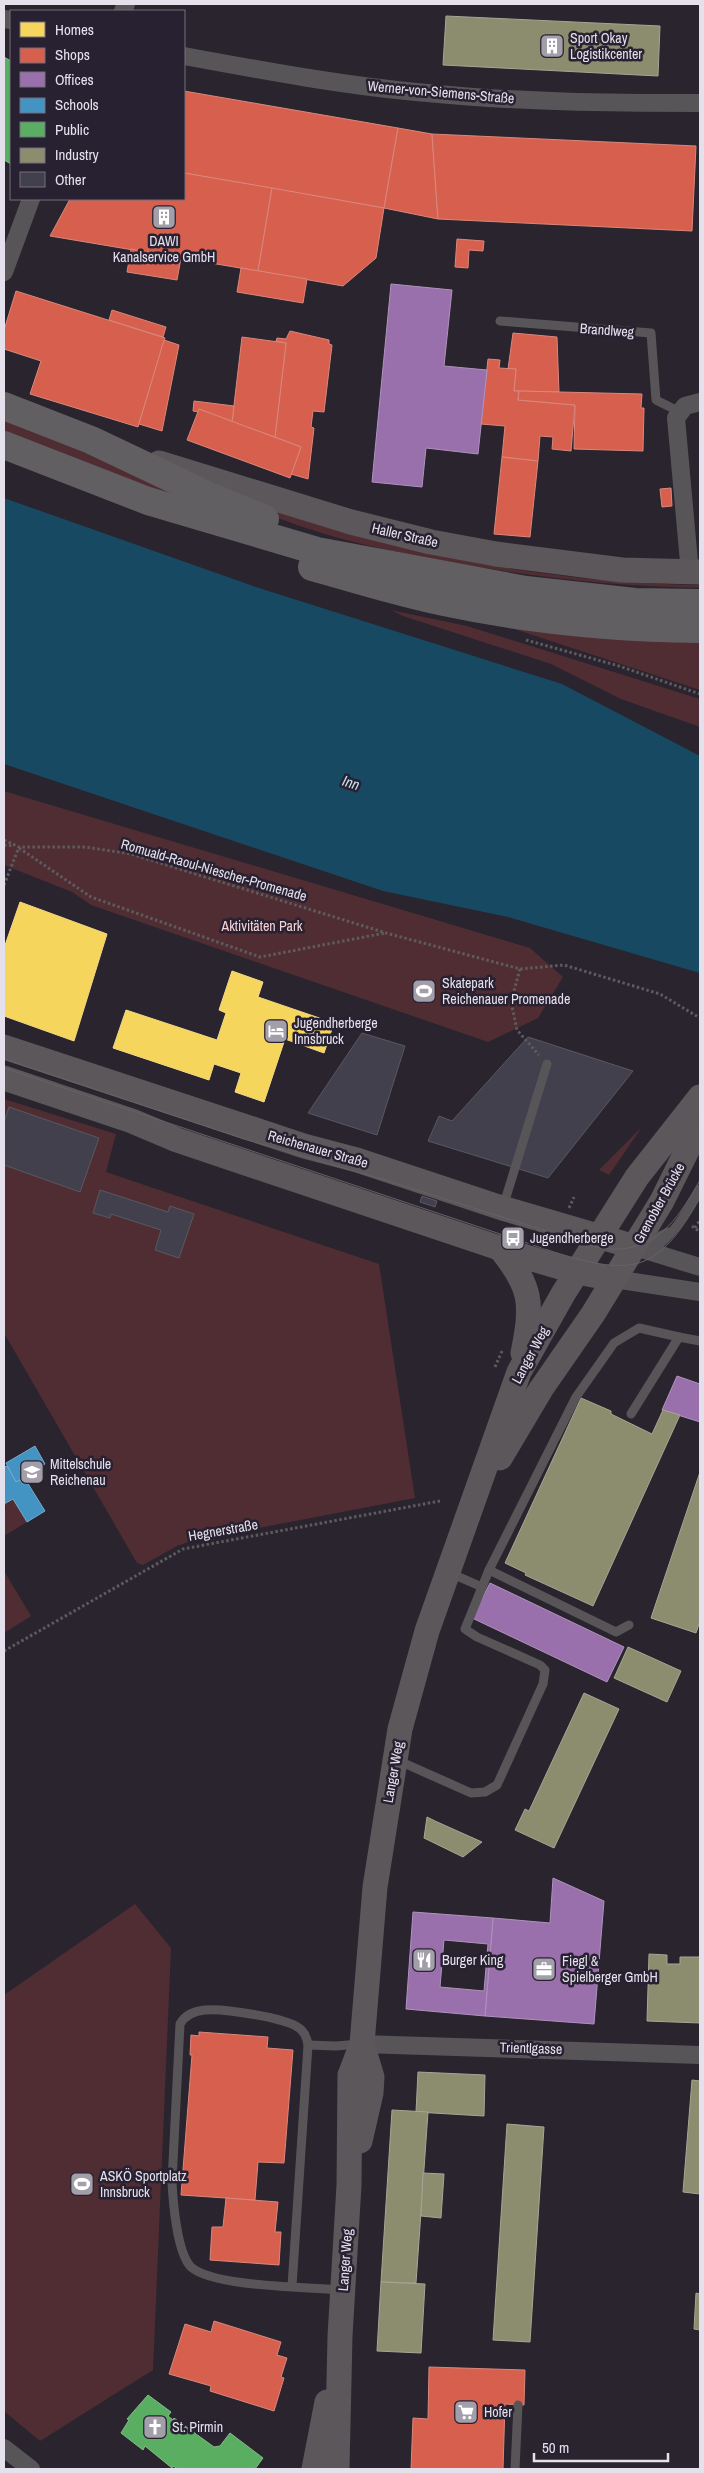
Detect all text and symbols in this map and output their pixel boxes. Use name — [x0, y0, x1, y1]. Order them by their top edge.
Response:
legend — [10, 10, 185, 200]
text: Homes — [55, 19, 94, 40]
place label: Sport Okay Logistikcenter — [570, 29, 642, 63]
building icon: Sport Okay Logistikcenter — [539, 33, 565, 59]
text: Shops — [55, 44, 90, 65]
text: Offices — [55, 69, 94, 90]
street label: Werner-von-Siemens-Straße — [367, 77, 515, 107]
text: Schools — [55, 94, 99, 115]
text: Public — [55, 119, 89, 140]
text: Industry — [55, 144, 100, 165]
text: Other — [55, 169, 86, 190]
building icon: DAWI Kanalservice GmbH — [151, 204, 177, 230]
place label: DAWI Kanalservice GmbH — [113, 232, 215, 266]
street label: Brandlweg — [579, 319, 635, 341]
street label: Haller Straße — [370, 519, 440, 551]
water label: Inn — [340, 770, 363, 795]
street label: Romuald-Raoul-Niescher-Promenade — [119, 835, 309, 905]
park label: Aktivitäten Park — [220, 917, 303, 935]
place label: Skatepark Reichenauer Promenade — [442, 974, 570, 1008]
sports icon: Skatepark Reichenauer Promenade — [411, 978, 437, 1004]
place label: Jugendherberge Innsbruck — [294, 1014, 378, 1048]
hotel icon: Jugendherberge Innsbruck — [263, 1018, 289, 1044]
street label: Reichenauer Straße — [266, 1126, 370, 1172]
street label: Grenobler Brücke — [629, 1159, 689, 1247]
bus stop icon: Jugendherberge — [500, 1225, 526, 1251]
place label: Jugendherberge — [530, 1229, 614, 1247]
street label: Langer Weg — [507, 1323, 553, 1387]
place label: Mittelschule Reichenau — [50, 1455, 111, 1489]
school or university icon: Mittelschule Reichenau — [19, 1459, 45, 1485]
street label: Hegnerstraße — [187, 1515, 259, 1545]
street label: Langer Weg — [379, 1739, 407, 1804]
restaurant icon: Burger King — [411, 1947, 437, 1973]
place label: Burger King — [442, 1951, 504, 1969]
place label: Fiegl & Spielberger GmbH — [562, 1952, 658, 1986]
office icon: Fiegl & Spielberger GmbH — [531, 1956, 557, 1982]
street label: Trientlgasse — [499, 2038, 563, 2058]
place label: ASKÖ Sportplatz Innsbruck — [99, 2167, 187, 2201]
sports icon: ASKÖ Sportplatz Innsbruck — [69, 2171, 95, 2197]
street label: Langer Weg — [334, 2228, 356, 2292]
supermarket icon: Hofer — [453, 2399, 479, 2425]
place label: Hofer — [484, 2403, 512, 2421]
church icon: St. Pirmin — [142, 2414, 168, 2440]
place label: St. Pirmin — [172, 2418, 223, 2436]
scale bar — [534, 2430, 668, 2462]
text: 50 m — [542, 2437, 569, 2458]

